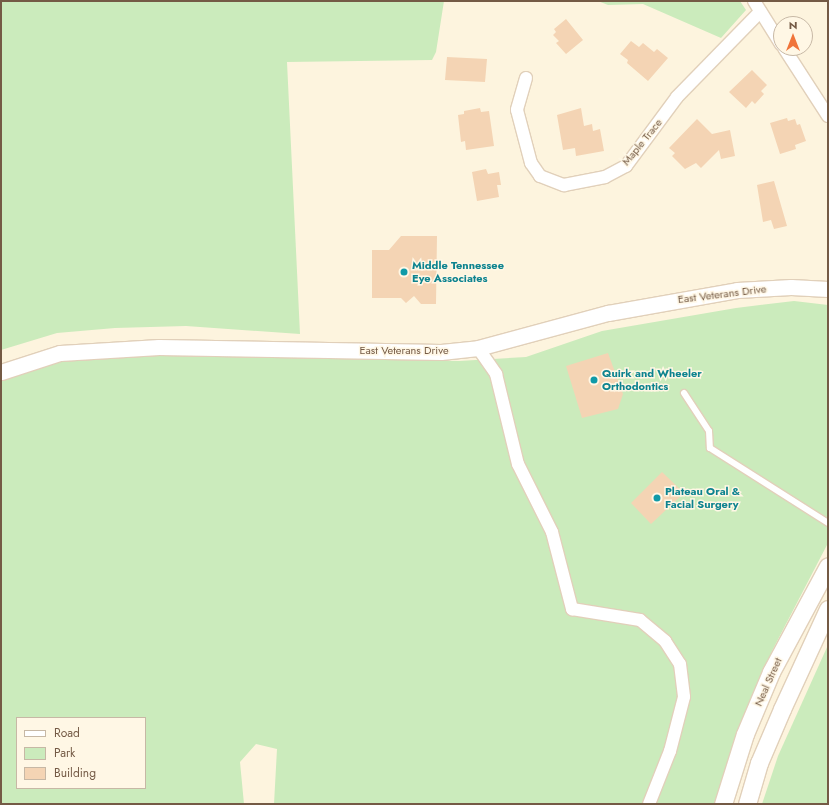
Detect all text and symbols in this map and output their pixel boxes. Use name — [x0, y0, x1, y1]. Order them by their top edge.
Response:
north arrow — [773, 16, 813, 56]
text: N — [789, 17, 797, 33]
street label: Maple Trace — [619, 116, 665, 168]
place label: Middle Tennessee Eye Associates — [412, 259, 504, 285]
marker: Middle Tennessee Eye Associates — [399, 267, 409, 277]
street label: East Veterans Drive — [677, 282, 767, 306]
street label: East Veterans Drive — [359, 343, 449, 357]
place label: Quirk and Wheeler Orthodontics — [602, 367, 702, 393]
marker: Quirk and Wheeler Orthodontics — [589, 375, 599, 385]
place label: Plateau Oral & Facial Surgery — [665, 485, 740, 511]
marker: Plateau Oral & Facial Surgery — [652, 493, 662, 503]
street label: Neal Street — [751, 656, 785, 708]
legend — [16, 717, 146, 789]
text: Road — [54, 724, 80, 742]
text: Park — [54, 744, 75, 762]
text: Building — [54, 764, 96, 782]

